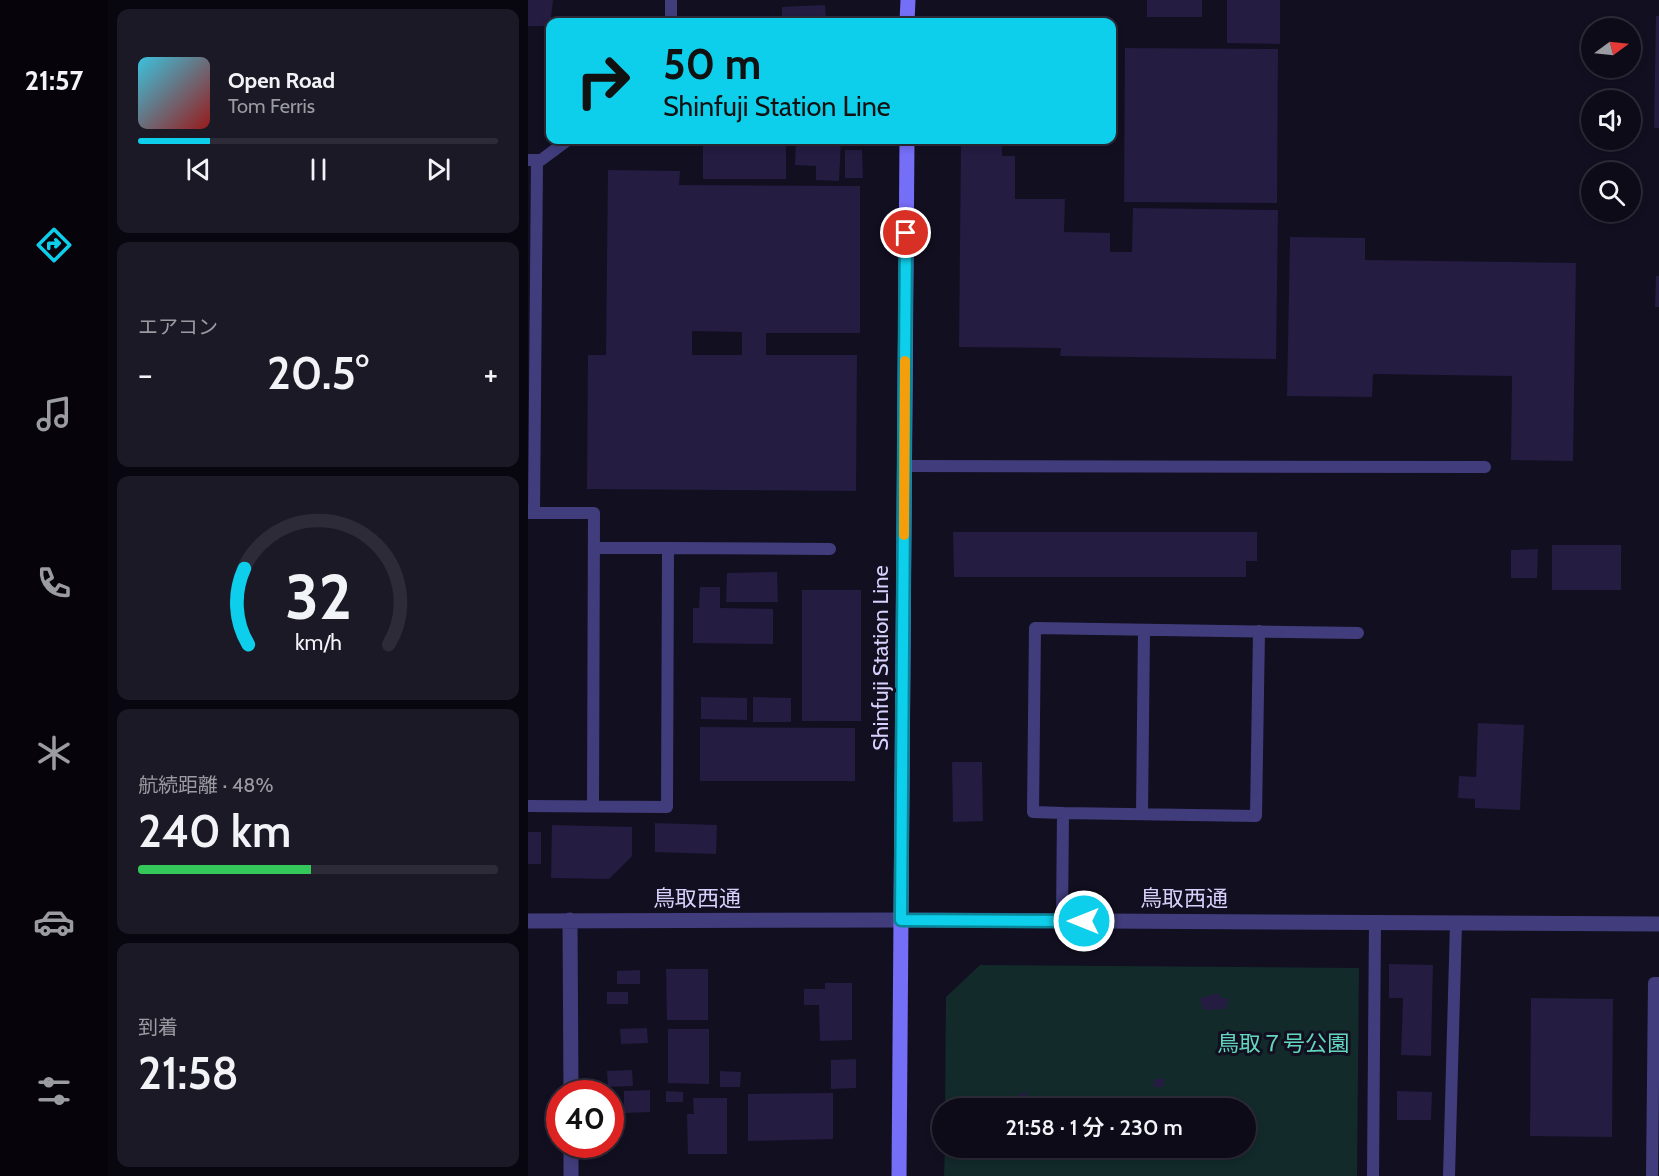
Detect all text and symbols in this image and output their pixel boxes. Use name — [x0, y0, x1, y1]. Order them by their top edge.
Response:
north arrow — [1581, 18, 1641, 78]
map controls — [1581, 18, 1641, 222]
text: 50 m — [663, 38, 761, 90]
icon: right — [564, 42, 642, 120]
text: 21:57 — [25, 64, 83, 97]
text: Open Road — [228, 67, 335, 94]
text: Shinfuji Station Line — [663, 90, 891, 123]
button: sound — [1581, 90, 1641, 150]
text: Tom Ferris — [228, 94, 315, 118]
icon: previous — [182, 153, 215, 186]
icon: pause — [302, 153, 335, 186]
icon: next — [422, 153, 455, 186]
button: search — [1581, 162, 1641, 222]
pin — [880, 207, 931, 258]
icon: arrive — [889, 216, 922, 249]
icon: directions — [33, 224, 75, 266]
text: エアコン — [138, 315, 218, 339]
text: 20.5° — [267, 346, 369, 400]
text: − — [138, 354, 153, 394]
text: + — [483, 354, 498, 394]
icon: music — [33, 393, 75, 435]
text: 32 — [285, 559, 351, 635]
icon: phone — [33, 562, 75, 604]
street label: Shinfuji Station Line — [867, 565, 894, 751]
text: km/h — [295, 629, 341, 655]
icon: climate — [33, 732, 75, 774]
text: 航続距離 · 48% — [138, 773, 273, 797]
text: 240 km — [138, 804, 291, 858]
street label: 鳥取西通 — [653, 885, 741, 912]
street label: 鳥取西通 — [1140, 885, 1228, 912]
position arrow — [1052, 889, 1116, 953]
icon: car — [33, 901, 75, 943]
text: 到着 — [138, 1015, 178, 1039]
park label: 鳥取７号公園 — [1217, 1030, 1349, 1057]
text: 21:58 — [138, 1046, 239, 1100]
icon: filters — [33, 1070, 75, 1112]
speed limit sign: 40 — [546, 1080, 624, 1158]
text: 21:58 · 1 分 · 230 m — [1005, 1114, 1183, 1141]

